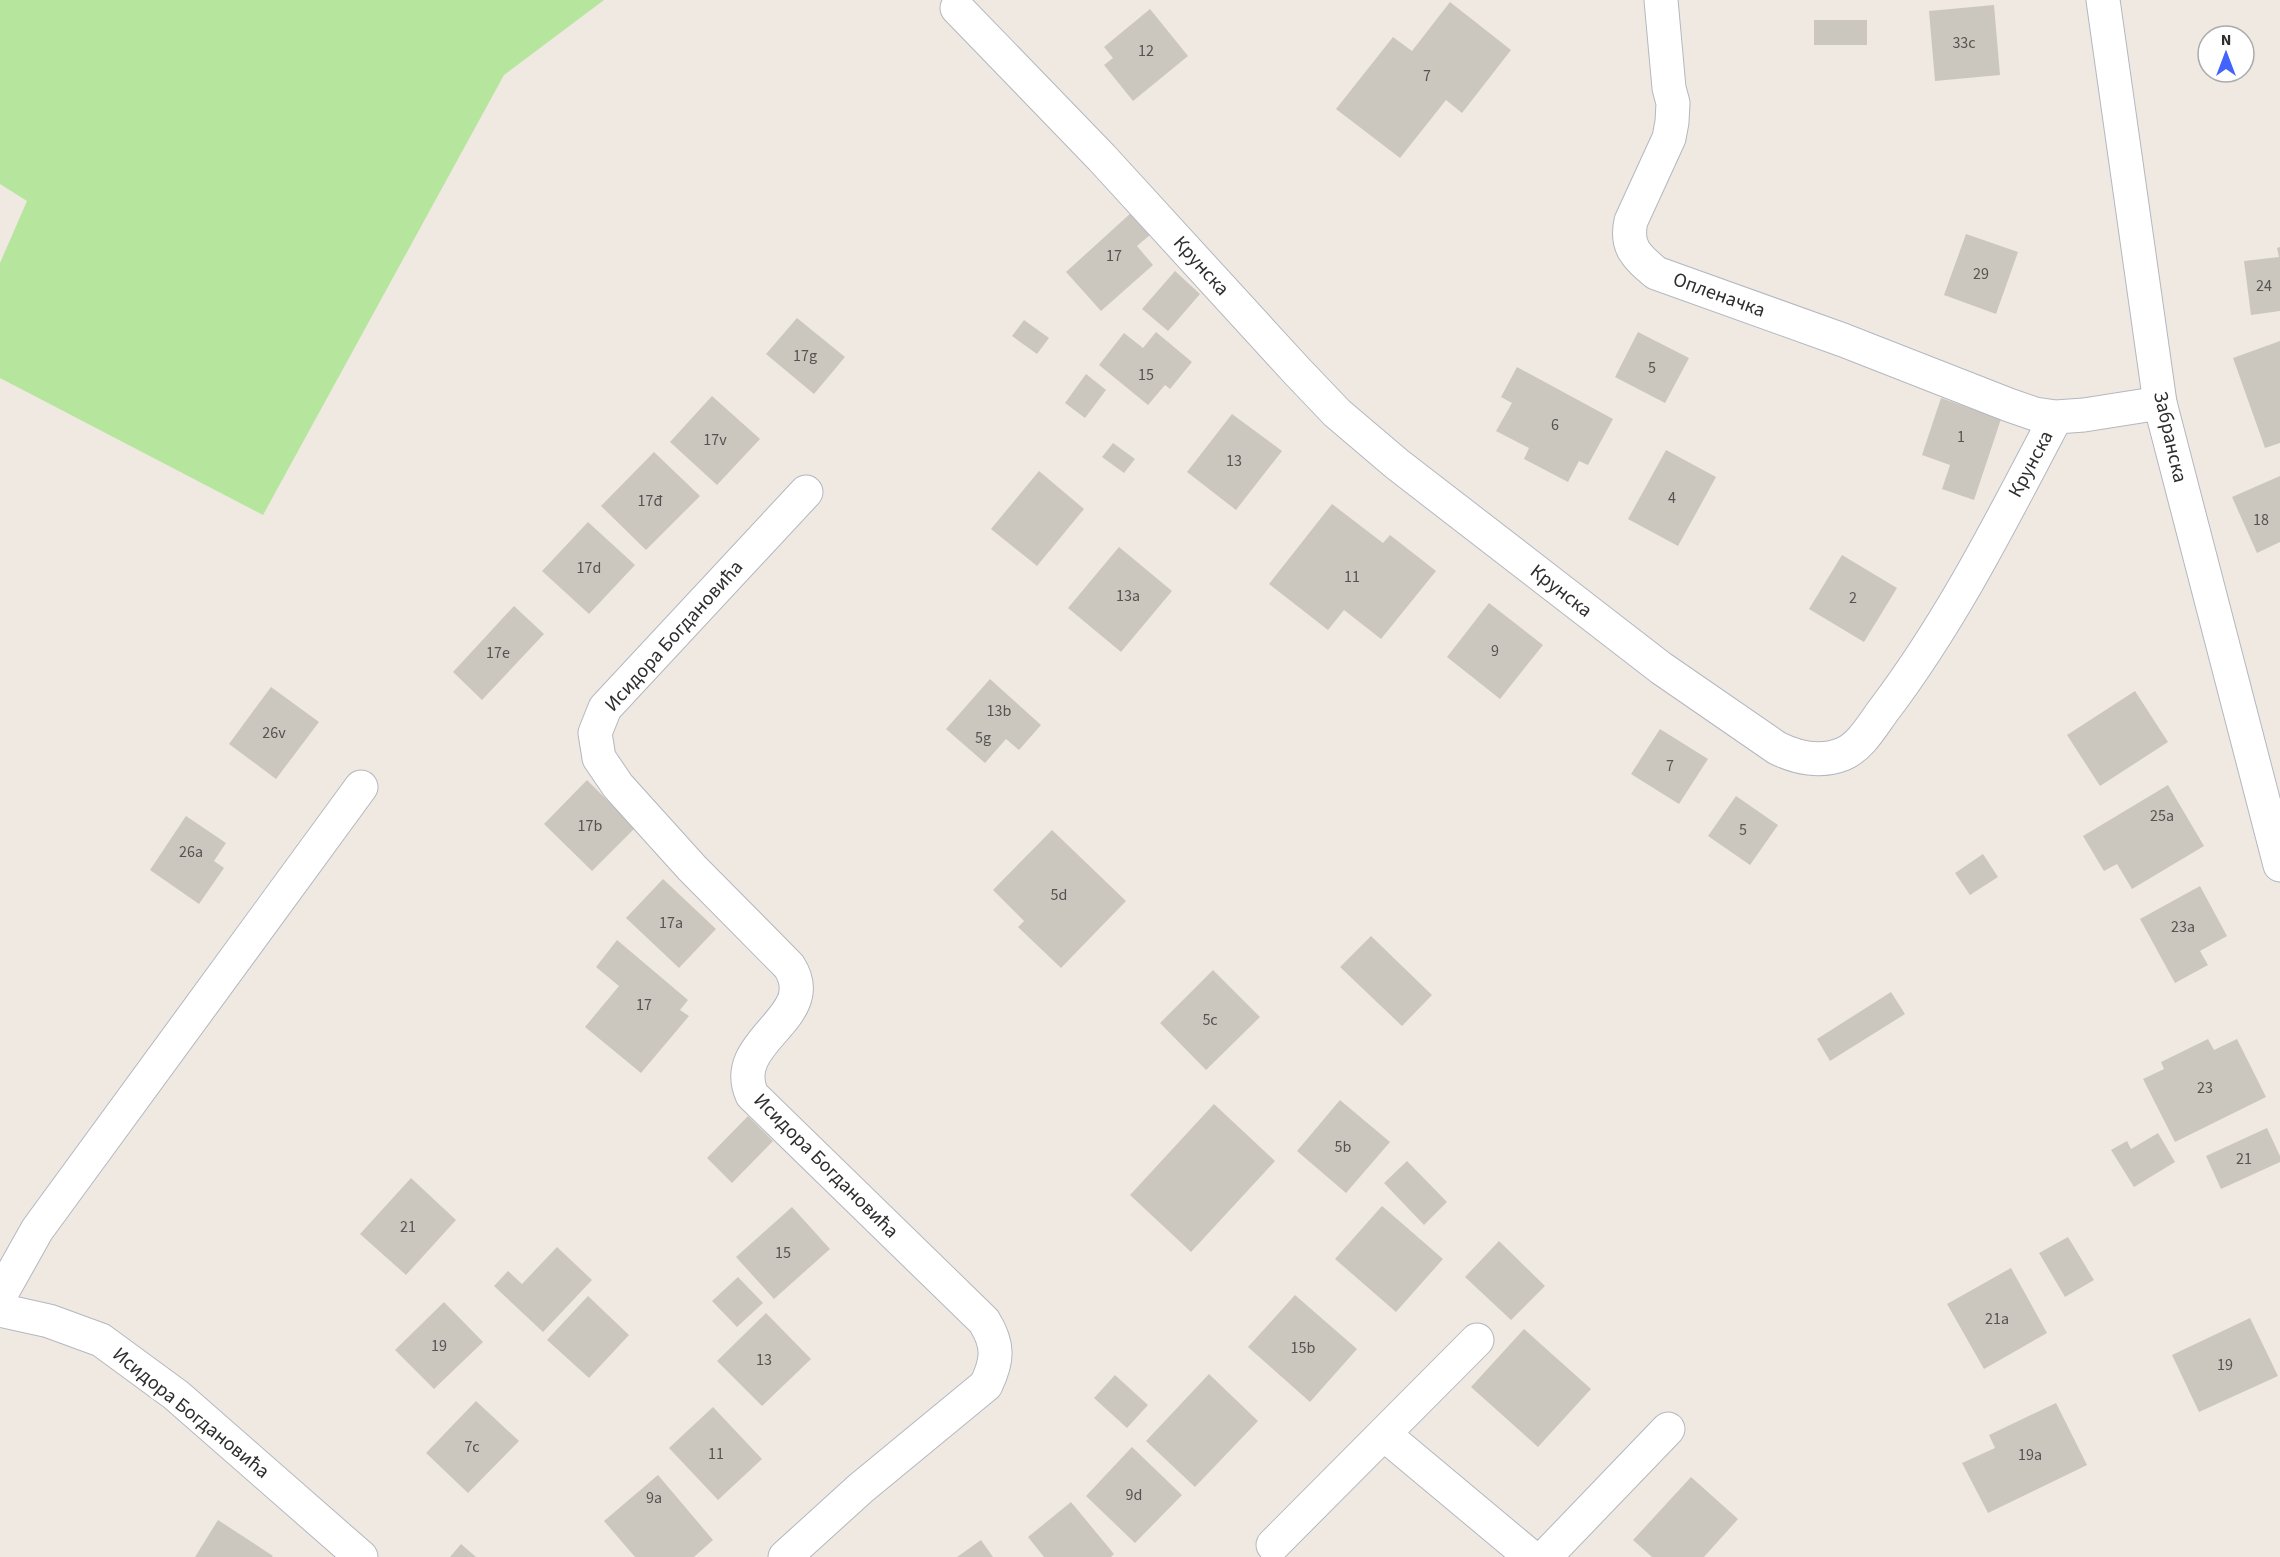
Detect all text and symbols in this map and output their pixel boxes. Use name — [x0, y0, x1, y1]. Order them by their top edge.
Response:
north arrow — [2196, 24, 2256, 84]
text: N — [2221, 29, 2231, 51]
house number: 33c — [1952, 32, 1976, 54]
house number: 12 — [1138, 40, 1154, 62]
house number: 7 — [1423, 65, 1431, 87]
street label: Крунска — [1166, 230, 1236, 302]
house number: 17 — [1106, 245, 1122, 267]
house number: 29 — [1973, 263, 1989, 285]
street label: Опленачка — [1669, 265, 1769, 325]
house number: 24 — [2256, 275, 2272, 297]
house number: 17g — [793, 345, 817, 367]
house number: 5 — [1648, 357, 1656, 379]
house number: 15 — [1138, 364, 1154, 386]
street label: Забранска — [2146, 389, 2194, 485]
house number: 6 — [1551, 414, 1559, 436]
house number: 1 — [1957, 426, 1965, 448]
street label: Крунска — [2002, 426, 2060, 502]
house number: 17v — [703, 429, 727, 451]
house number: 13 — [1226, 450, 1242, 472]
house number: 4 — [1668, 487, 1676, 509]
house number: 17đ — [638, 490, 662, 512]
house number: 18 — [2253, 509, 2269, 531]
street label: Исидора Богдановића — [598, 554, 750, 718]
house number: 17d — [577, 557, 601, 579]
street label: Крунска — [1524, 558, 1598, 624]
house number: 11 — [1344, 566, 1360, 588]
house number: 13a — [1116, 585, 1140, 607]
house number: 2 — [1849, 587, 1857, 609]
house number: 9 — [1491, 640, 1499, 662]
house number: 17e — [486, 642, 510, 664]
house number: 13b — [987, 700, 1012, 722]
house number: 26v — [262, 722, 286, 744]
house number: 5g — [975, 727, 991, 749]
house number: 7 — [1666, 755, 1674, 777]
house number: 25a — [2150, 805, 2174, 827]
house number: 17b — [578, 815, 603, 837]
house number: 5 — [1739, 819, 1747, 841]
house number: 26a — [179, 841, 203, 863]
house number: 5d — [1051, 884, 1067, 906]
house number: 17a — [659, 912, 683, 934]
house number: 23a — [2171, 916, 2195, 938]
house number: 17 — [636, 994, 652, 1016]
house number: 5c — [1202, 1009, 1218, 1031]
house number: 23 — [2197, 1077, 2213, 1099]
street label: Исидора Богдановића — [747, 1087, 905, 1245]
house number: 5b — [1335, 1136, 1352, 1158]
house number: 21 — [2236, 1148, 2252, 1170]
house number: 21 — [400, 1216, 416, 1238]
house number: 15 — [775, 1242, 791, 1264]
house number: 21a — [1985, 1308, 2009, 1330]
house number: 19 — [431, 1335, 447, 1357]
house number: 15b — [1291, 1337, 1316, 1359]
street label: Исидора Богдановића — [106, 1341, 276, 1485]
house number: 13 — [756, 1349, 772, 1371]
house number: 19 — [2217, 1354, 2233, 1376]
house number: 7c — [464, 1436, 480, 1458]
house number: 11 — [708, 1443, 724, 1465]
house number: 19a — [2018, 1444, 2042, 1466]
house number: 9d — [1126, 1484, 1142, 1506]
house number: 9a — [646, 1487, 662, 1509]

